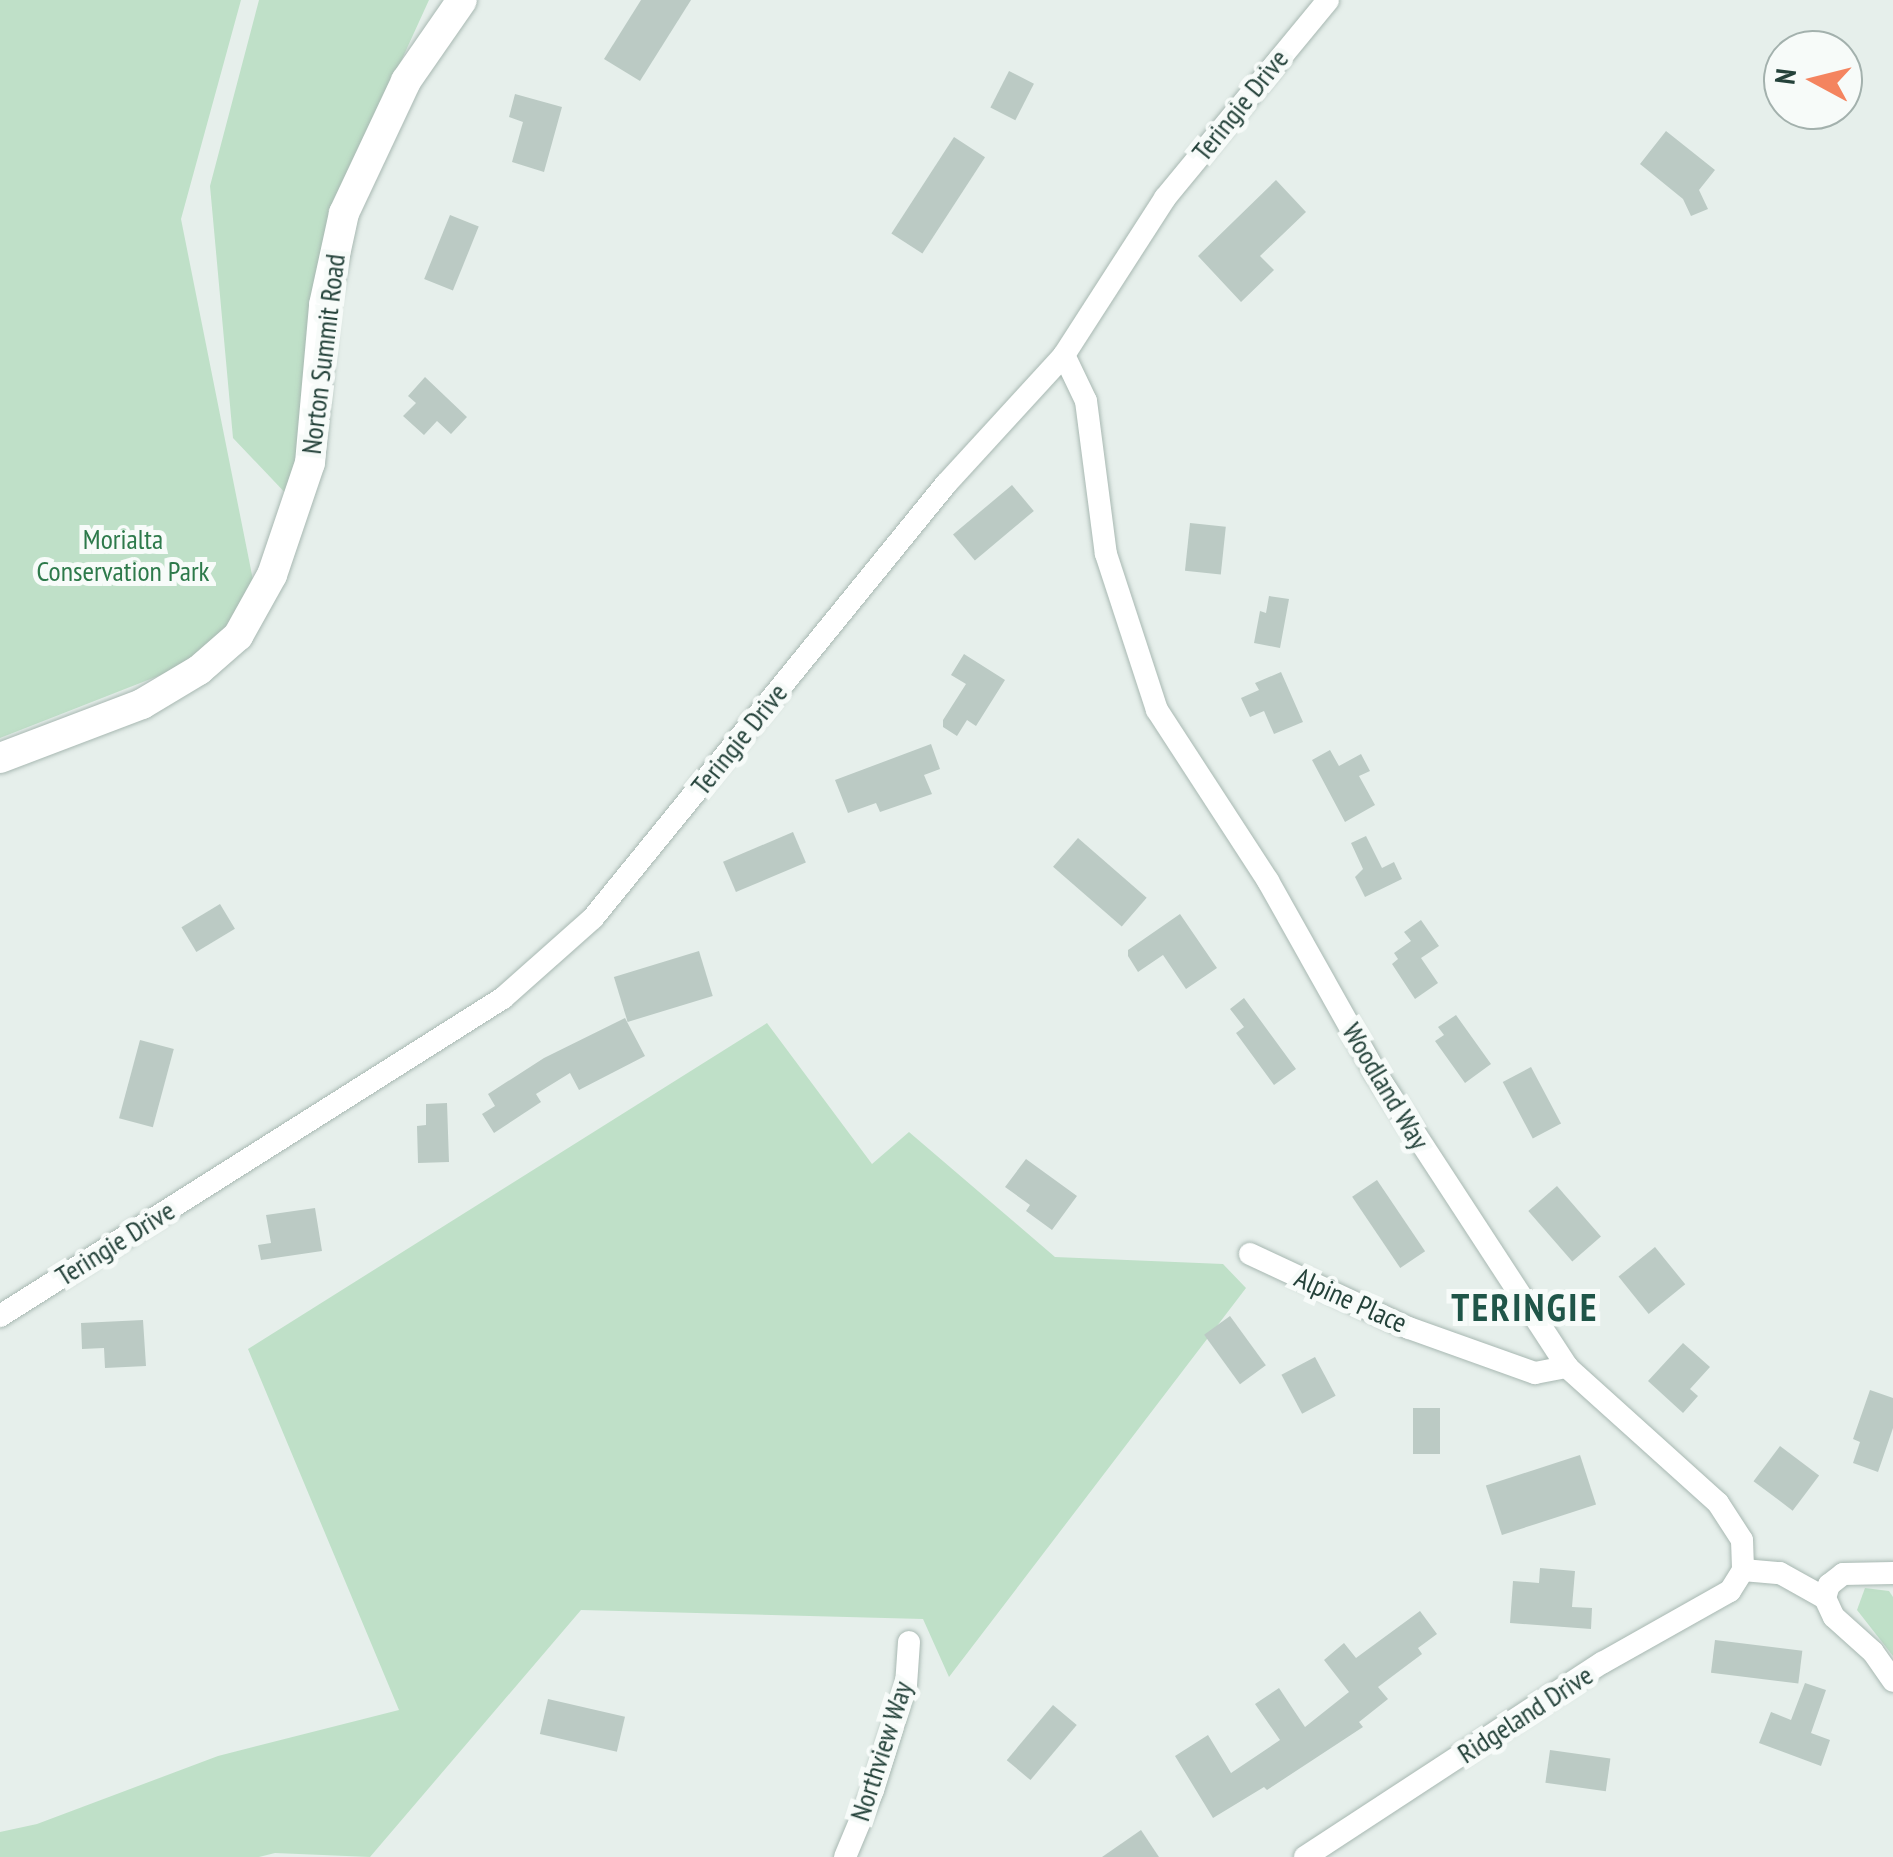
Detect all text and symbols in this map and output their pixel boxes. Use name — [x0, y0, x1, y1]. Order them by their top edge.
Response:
north arrow — [1763, 30, 1863, 130]
street label: Teringie Drive — [1185, 42, 1295, 168]
text: N — [1765, 67, 1804, 86]
street label: Norton Summit Road — [294, 252, 352, 456]
park label: Morialta Conservation Park — [37, 522, 209, 588]
street label: Teringie Drive — [684, 676, 794, 802]
street label: Woodland Way — [1335, 1017, 1437, 1155]
street label: Teringie Drive — [49, 1193, 181, 1293]
street label: Alpine Place — [1290, 1260, 1412, 1340]
district label: TERINGIE — [1451, 1284, 1599, 1330]
street label: Ridgeland Drive — [1451, 1658, 1599, 1770]
street label: Northview Way — [842, 1676, 920, 1826]

